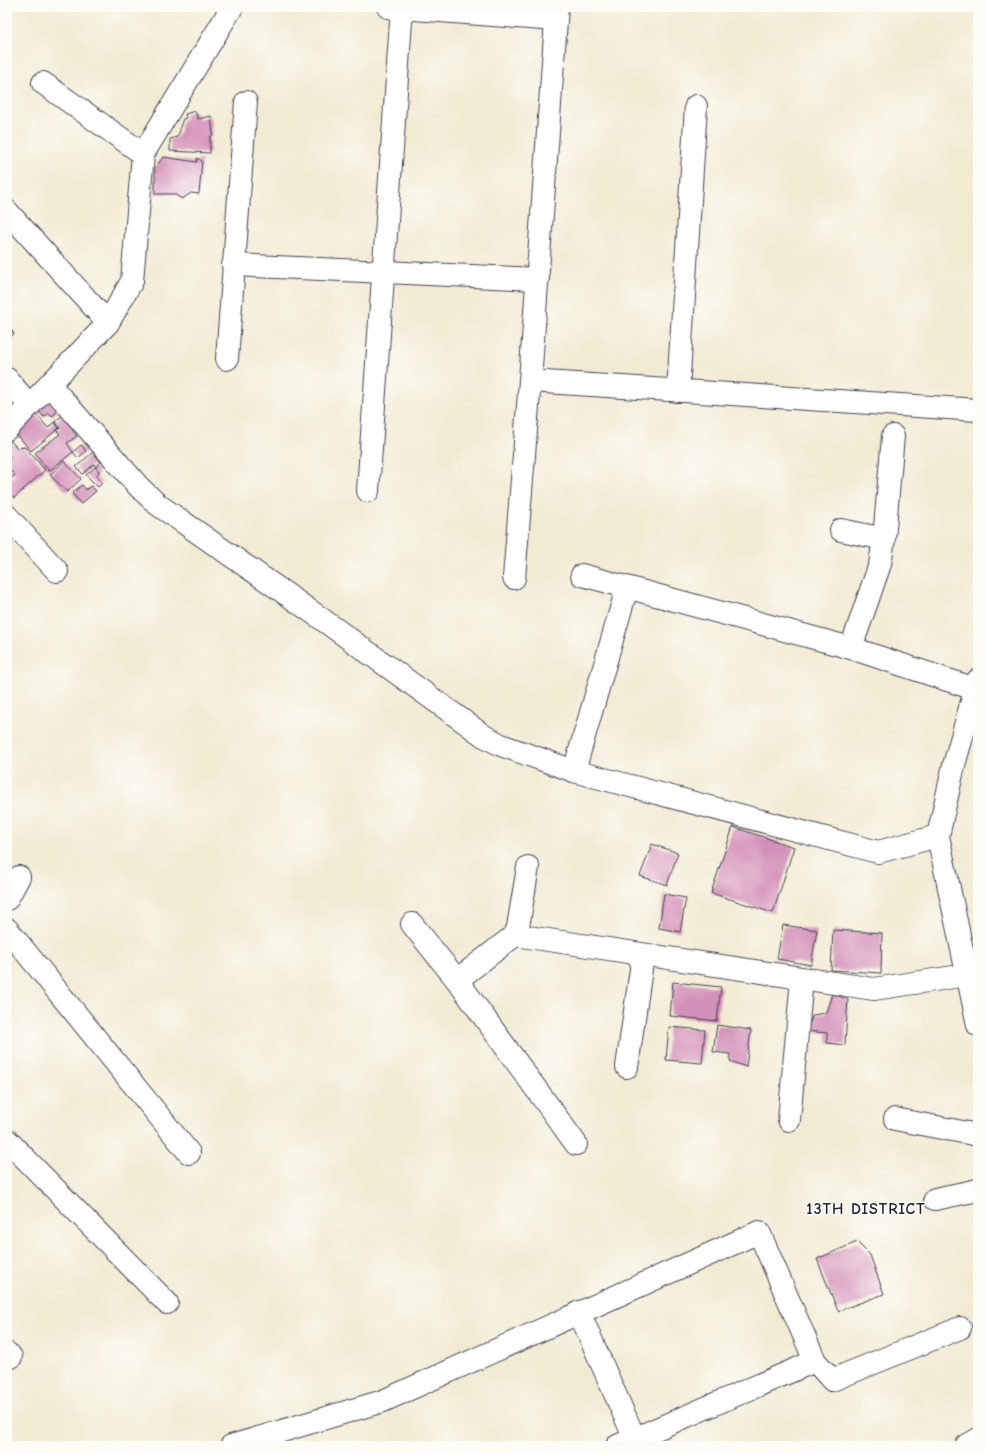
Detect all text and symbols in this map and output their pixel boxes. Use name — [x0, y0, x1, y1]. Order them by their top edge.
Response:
district label: 13TH DISTRICT — [806, 1200, 926, 1218]

